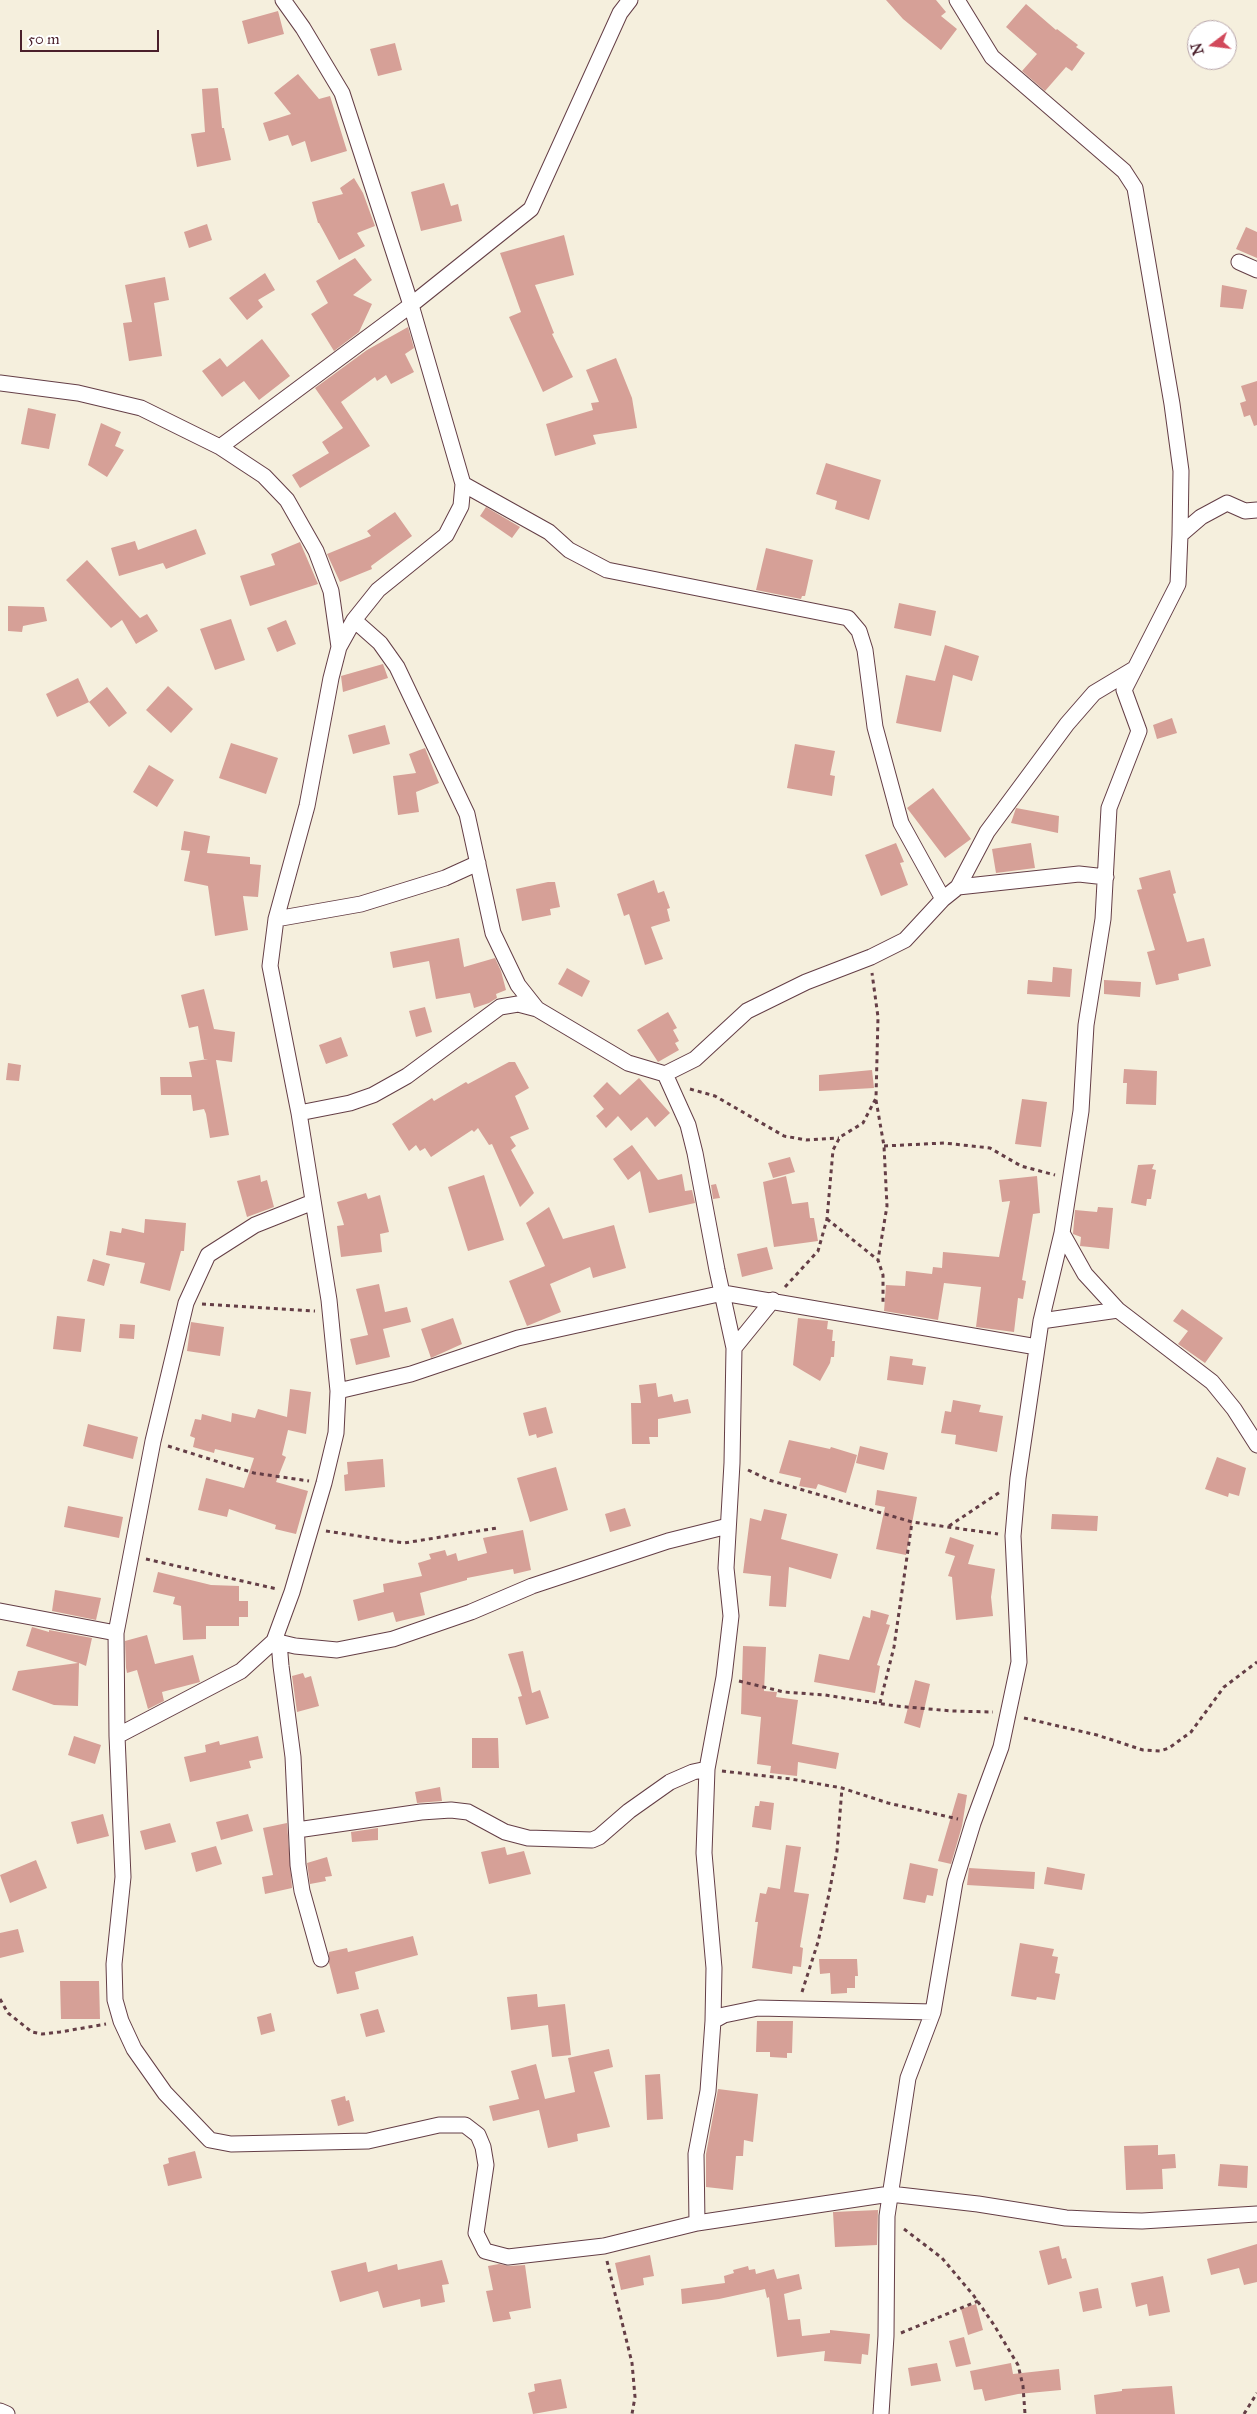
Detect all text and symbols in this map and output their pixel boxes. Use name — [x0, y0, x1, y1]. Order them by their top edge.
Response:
scale bar — [22, 20, 161, 52]
north arrow — [1187, 20, 1237, 70]
text: 50 m — [28, 30, 60, 48]
text: N — [1188, 41, 1208, 57]

